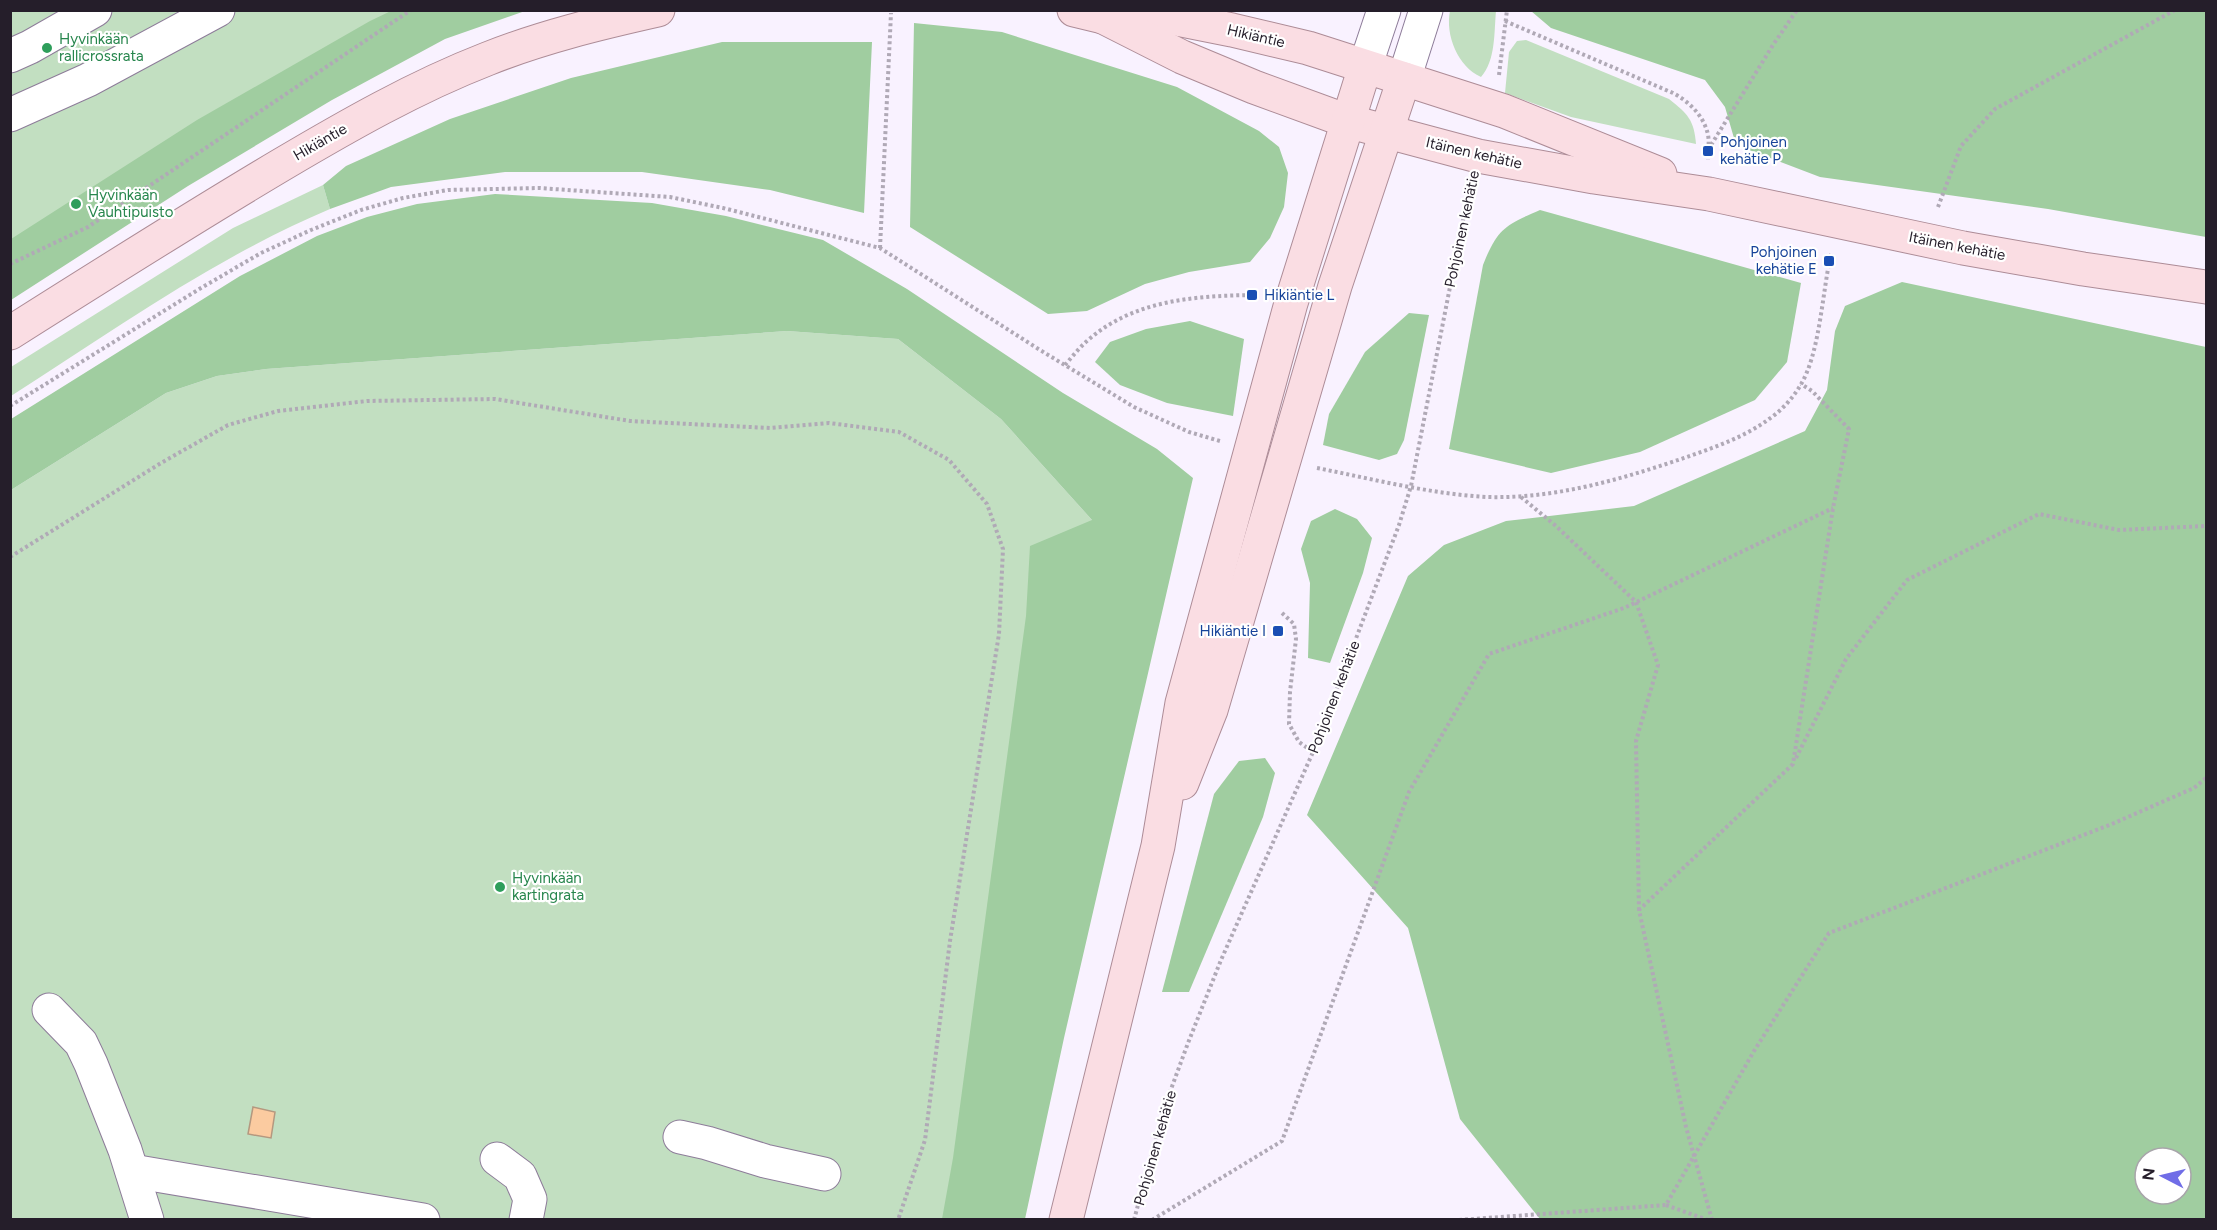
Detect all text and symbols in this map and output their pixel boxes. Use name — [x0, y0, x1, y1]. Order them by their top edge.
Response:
street label: Hikiäntie — [1225, 21, 1287, 51]
place label: Hyvinkään rallicrossrata — [59, 30, 144, 65]
marker: Hyvinkään rallicrossrata — [40, 41, 54, 55]
street label: Hikiäntie — [290, 119, 350, 165]
street label: Itäinen kehätie — [1424, 133, 1524, 173]
place label: Pohjoinen kehätie P — [1720, 133, 1787, 168]
marker: Pohjoinen kehätie P — [1701, 144, 1715, 158]
street label: Pohjoinen kehätie — [1441, 169, 1483, 289]
place label: Hyvinkään Vauhtipuisto — [88, 186, 174, 221]
marker: Hyvinkään Vauhtipuisto — [69, 197, 83, 211]
street label: Itäinen kehätie — [1907, 228, 2007, 264]
place label: Pohjoinen kehätie E — [1750, 243, 1817, 278]
marker: Pohjoinen kehätie E — [1822, 254, 1836, 268]
place label: Hikiäntie L — [1264, 286, 1335, 304]
marker: Hikiäntie L — [1245, 288, 1259, 302]
place label: Hikiäntie I — [1199, 622, 1266, 640]
marker: Hikiäntie I — [1271, 624, 1285, 638]
street label: Pohjoinen kehätie — [1304, 638, 1364, 756]
place label: Hyvinkään kartingrata — [512, 869, 584, 904]
marker: Hyvinkään kartingrata — [493, 880, 507, 894]
street label: Pohjoinen kehätie — [1130, 1088, 1180, 1208]
north arrow — [2133, 1146, 2193, 1206]
text: N — [2138, 1167, 2159, 1182]

